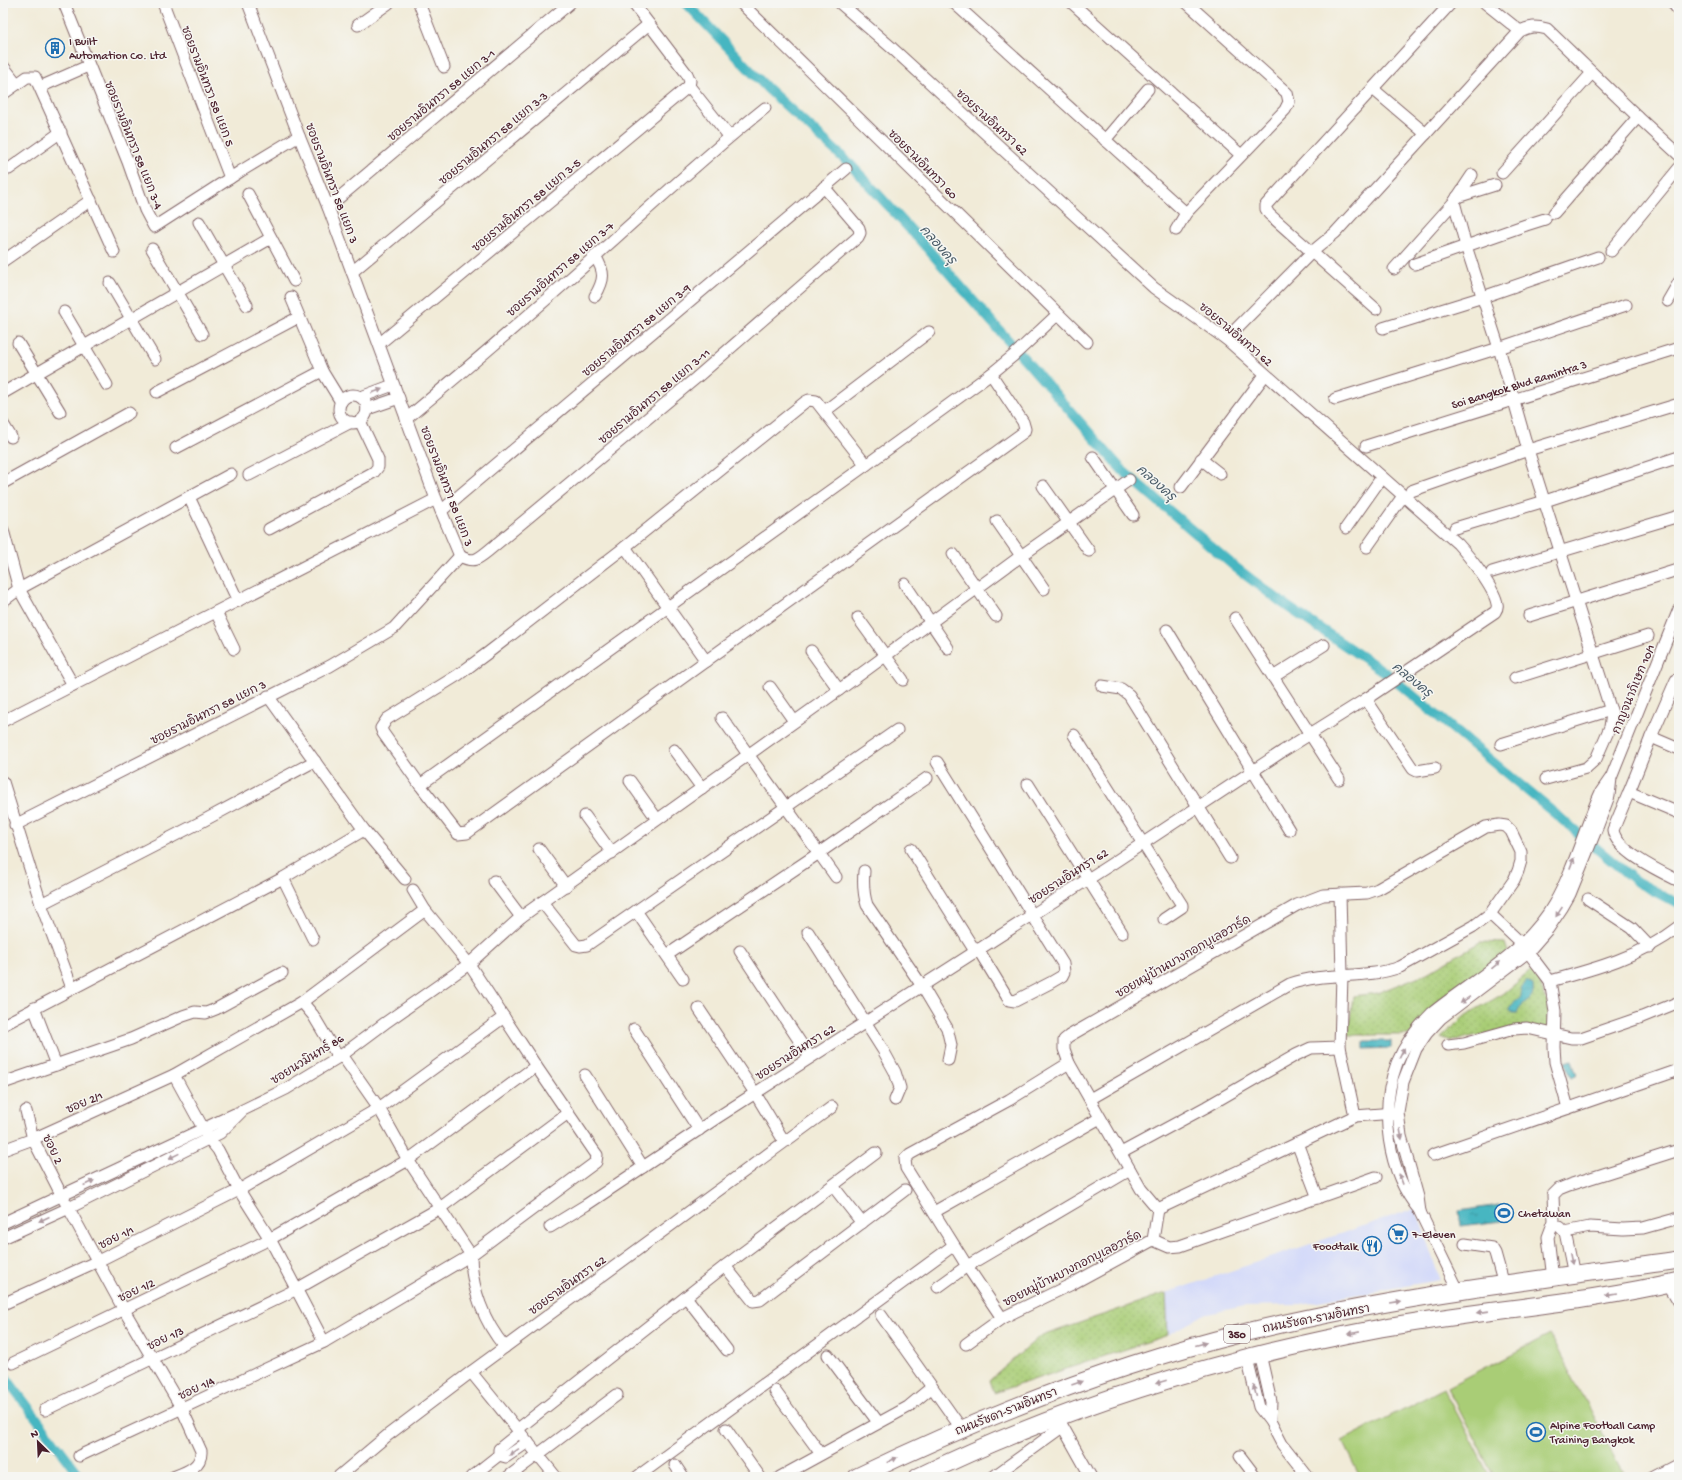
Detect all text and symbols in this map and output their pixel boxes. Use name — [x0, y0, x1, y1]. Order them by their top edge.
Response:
street label: ซอยรามอินทรา 58 แยก 5 — [177, 24, 237, 149]
place label: I Built Automation Co. Ltd — [69, 36, 167, 64]
building icon: I Built Automation Co. Ltd — [44, 37, 66, 59]
street label: ซอยรามอินทรา 58 แยก 3-1 — [384, 46, 499, 146]
street label: ซอยรามอินทรา 58 แยก 3-4 — [100, 79, 166, 212]
street label: ซอยรามอินทรา 62 — [952, 86, 1031, 159]
street label: ซอยรามอินทรา 58 แยก 3-3 — [436, 88, 552, 189]
street label: ซอยรามอินทรา 58 แยก 3 — [301, 121, 361, 246]
street label: ซอยรามอินทรา 60 — [884, 126, 961, 203]
street label: ซอยรามอินทรา 58 แยก 3-5 — [469, 155, 585, 256]
street label: ซอยรามอินทรา 58 แยก 3-7 — [503, 218, 618, 321]
water label: คลองครุ — [915, 223, 959, 270]
street label: ซอยรามอินทรา 58 แยก 3-9 — [579, 280, 694, 381]
street label: ซอยรามอินทรา 62 — [1195, 299, 1276, 370]
street label: ซอยรามอินทรา 58 แยก 3-11 — [595, 345, 714, 448]
street label: Soi Bangkok Blvd Ramintra 3 — [1450, 359, 1589, 413]
one-way arrow — [372, 388, 384, 394]
street label: ซอยรามอินทรา 58 แยก 3 — [416, 424, 476, 549]
water label: คลองครุ — [1132, 463, 1179, 506]
street label: กาญจนาภิเษก 10/1 — [1609, 642, 1659, 737]
water label: คลองครุ — [1388, 660, 1435, 703]
street label: ซอยรามอินทรา 58 แยก 3 — [148, 677, 269, 749]
street label: ซอยรามอินทรา 62 — [1026, 845, 1111, 908]
one-way arrow — [1570, 856, 1576, 868]
one-way arrow — [1555, 907, 1563, 917]
street label: ซอยหมู่บ้านบางกอกบูเลอวาร์ด — [1113, 911, 1254, 1002]
one-way arrow — [1490, 960, 1501, 969]
one-way arrow — [1460, 996, 1471, 1004]
street label: ซอยรามอินทรา 62 — [753, 1021, 838, 1084]
street label: ซอยนวมินทร์ 86 — [267, 1030, 348, 1089]
one-way arrow — [1399, 1047, 1405, 1058]
street label: ซอย 2/1 — [64, 1089, 106, 1118]
one-way arrow — [1398, 1128, 1404, 1140]
street label: ซอย 2 — [38, 1133, 64, 1167]
one-way arrow — [168, 1153, 180, 1159]
one-way arrow — [1397, 1172, 1403, 1184]
one-way arrow — [84, 1180, 96, 1186]
sports icon: Chetawan — [1493, 1202, 1515, 1224]
place label: Chetawan — [1518, 1208, 1571, 1222]
one-way arrow — [39, 1216, 50, 1222]
supermarket icon: 7-Eleven — [1387, 1223, 1409, 1245]
street label: ซอย 1/1 — [97, 1224, 137, 1254]
street label: ซอยหมู่บ้านบางกอกบูเลอวาร์ด — [1000, 1226, 1144, 1311]
place label: 7-Eleven — [1411, 1229, 1456, 1243]
restaurant icon: Foodtalk — [1361, 1235, 1383, 1257]
place label: Foodtalk — [1312, 1241, 1360, 1255]
street label: ซอยรามอินทรา 62 — [526, 1252, 609, 1319]
one-way arrow — [1568, 1253, 1574, 1266]
street label: ซอย 1/2 — [116, 1277, 157, 1307]
one-way arrow — [1605, 1292, 1618, 1298]
one-way arrow — [1390, 1299, 1402, 1305]
street label: ถนนรัชดา-รามอินทรา — [1261, 1301, 1371, 1337]
one-way arrow — [1477, 1309, 1489, 1315]
street label: ซอย 1/3 — [145, 1325, 187, 1355]
road number: 350 — [1224, 1325, 1250, 1343]
one-way arrow — [1348, 1331, 1360, 1337]
one-way arrow — [1195, 1341, 1207, 1347]
street label: ซอย 1/4 — [176, 1375, 218, 1405]
one-way arrow — [1154, 1379, 1166, 1385]
one-way arrow — [1071, 1380, 1083, 1386]
street label: ถนนรัชดา-รามอินทรา — [953, 1384, 1060, 1440]
one-way arrow — [1252, 1384, 1258, 1397]
place label: Alpine Football Camp Training Bangkok — [1549, 1420, 1655, 1448]
sports icon: Alpine Football Camp Training Bangkok — [1525, 1421, 1547, 1443]
north arrow — [18, 1422, 58, 1462]
text: N — [29, 1428, 40, 1442]
one-way arrow — [509, 1448, 519, 1456]
one-way arrow — [887, 1457, 898, 1463]

